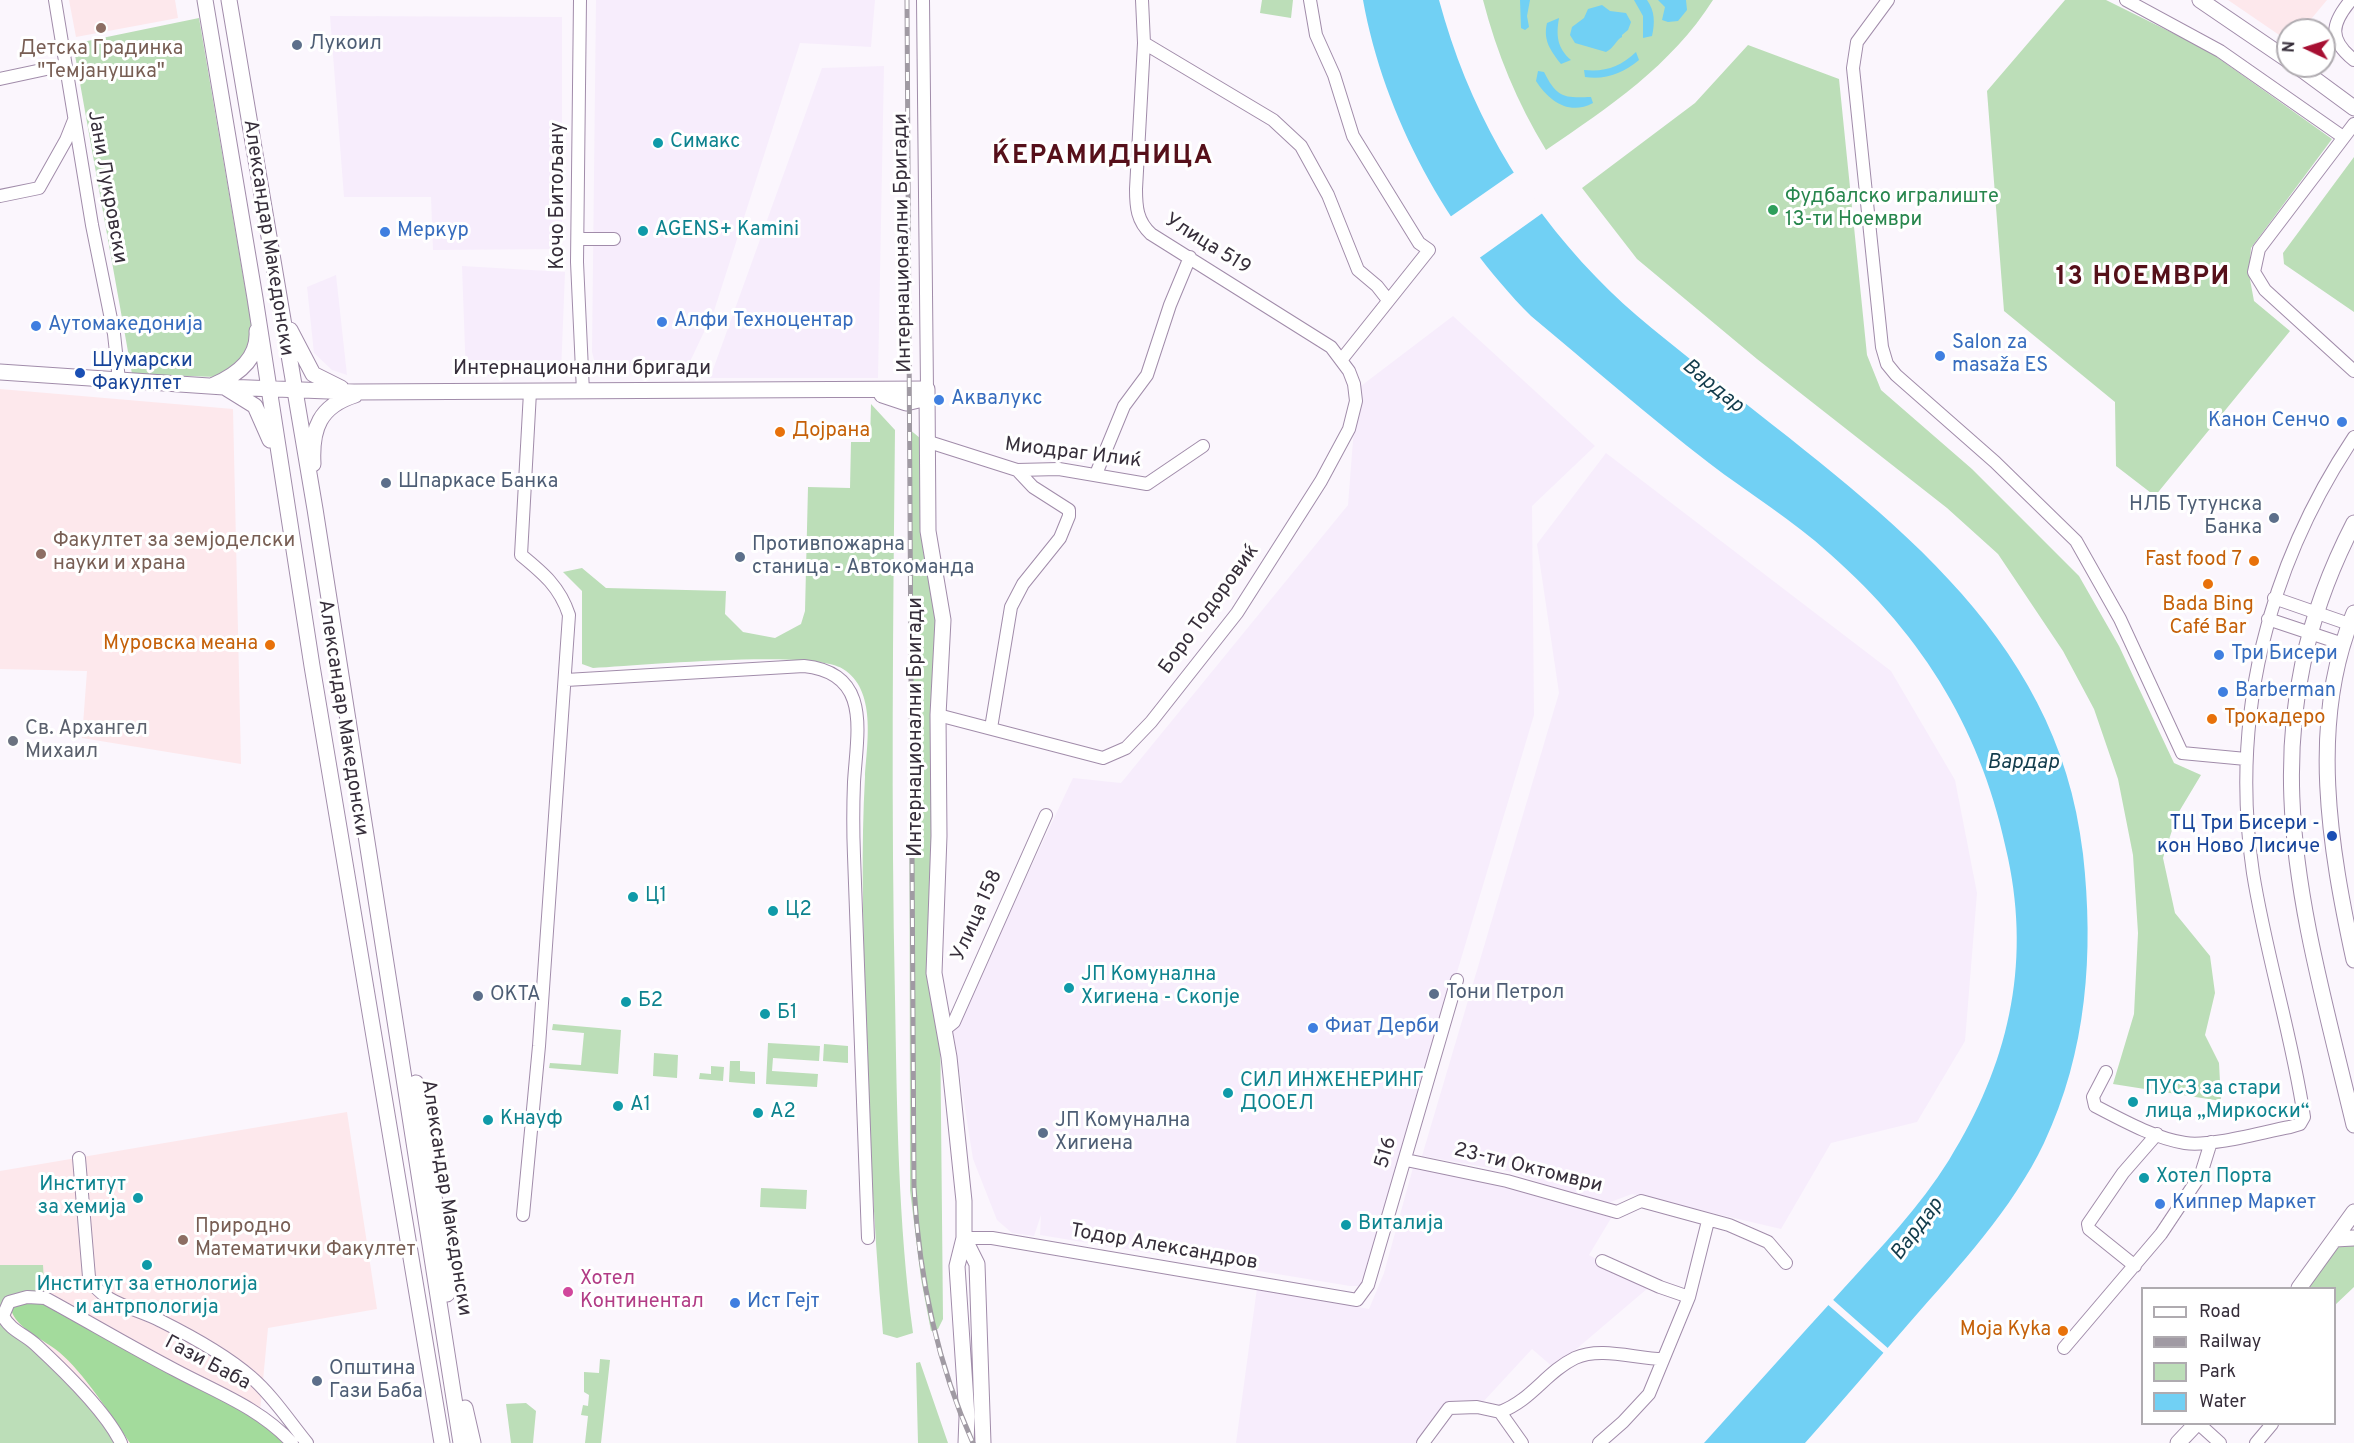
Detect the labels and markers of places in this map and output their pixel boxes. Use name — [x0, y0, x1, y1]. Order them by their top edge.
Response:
marker: Детска Градинка "Темјанушка" — [94, 21, 108, 35]
place label: Лукоил — [309, 33, 382, 57]
place label: Детска Градинка "Темјанушка" — [19, 38, 183, 85]
marker: Лукоил — [290, 38, 304, 52]
place label: Симакс — [670, 131, 740, 155]
marker: Симакс — [651, 136, 665, 150]
place label: Фудбалско игралиште 13-ти Ноември — [1785, 186, 1999, 233]
marker: Фудбалско игралиште 13-ти Ноември — [1766, 203, 1780, 217]
place label: AGENS+ Kamini — [655, 219, 799, 243]
place label: Меркур — [397, 220, 469, 244]
marker: AGENS+ Kamini — [636, 224, 650, 238]
marker: Меркур — [378, 225, 392, 239]
place label: Алфи Техноцентар — [674, 310, 854, 334]
place label: Аутомакедонија — [48, 314, 203, 338]
marker: Алфи Техноцентар — [655, 315, 669, 329]
marker: Аутомакедонија — [29, 319, 43, 333]
place label: Salon za masaža ES — [1952, 332, 2048, 379]
marker: Salon za masaža ES — [1933, 349, 1947, 363]
place label: Шумарски Факултет — [92, 350, 193, 397]
marker: Шумарски Факултет — [73, 366, 87, 380]
place label: Аквалукс — [951, 388, 1042, 412]
marker: Аквалукс — [932, 393, 946, 407]
place label: Канон Сенчо — [2208, 410, 2330, 434]
marker: Канон Сенчо — [2335, 415, 2349, 429]
place label: Дојрана — [792, 420, 870, 444]
marker: Дојрана — [773, 425, 787, 439]
place label: Шпаркасе Банка — [398, 471, 558, 495]
marker: Шпаркасе Банка — [379, 476, 393, 490]
place label: НЛБ Тутунска Банка — [2129, 494, 2262, 541]
marker: НЛБ Тутунска Банка — [2267, 511, 2281, 525]
place label: Факултет за земјоделски науки и храна — [53, 530, 295, 577]
place label: Противпожарна станица - Автокоманда — [752, 534, 974, 581]
marker: Факултет за земјоделски науки и храна — [34, 547, 48, 561]
place label: Fast food 7 — [2145, 549, 2242, 573]
marker: Противпожарна станица - Автокоманда — [733, 550, 747, 564]
marker: Fast food 7 — [2247, 554, 2261, 568]
marker: Bada Bing Café Bar — [2201, 577, 2215, 591]
place label: Bada Bing Café Bar — [2162, 594, 2254, 641]
place label: Муровска меана — [103, 633, 258, 657]
marker: Муровска меана — [263, 638, 277, 652]
place label: Три Бисери — [2231, 643, 2338, 667]
marker: Три Бисери — [2212, 648, 2226, 662]
place label: Barberman — [2235, 680, 2336, 704]
marker: Barberman — [2216, 685, 2230, 699]
place label: Трокадеро — [2224, 707, 2325, 731]
marker: Трокадеро — [2205, 712, 2219, 726]
place label: Св. Архангел Михаил — [25, 718, 148, 765]
marker: Св. Архангел Михаил — [6, 734, 20, 748]
place label: ТЦ Три Бисери - кон Ново Лисиче — [2157, 813, 2320, 860]
marker: ТЦ Три Бисери - кон Ново Лисиче — [2325, 829, 2339, 843]
place label: Ц1 — [645, 885, 667, 909]
marker: Ц1 — [626, 890, 640, 904]
place label: Ц2 — [785, 899, 812, 923]
marker: Ц2 — [766, 904, 780, 918]
place label: ЈП Комунална Хигиена - Скопје — [1081, 964, 1240, 1011]
marker: ЈП Комунална Хигиена - Скопје — [1062, 981, 1076, 995]
place label: Тони Петрол — [1446, 982, 1564, 1006]
place label: ОКТА — [490, 984, 541, 1008]
marker: Тони Петрол — [1427, 987, 1441, 1001]
marker: ОКТА — [471, 989, 485, 1003]
place label: Б2 — [638, 990, 663, 1014]
marker: Б2 — [619, 995, 633, 1009]
place label: Б1 — [777, 1002, 798, 1026]
marker: Б1 — [758, 1007, 772, 1021]
place label: Фиат Дерби — [1325, 1016, 1439, 1040]
marker: Фиат Дерби — [1306, 1021, 1320, 1035]
place label: СИЛ ИНЖЕНЕРИНГ ДООЕЛ — [1240, 1070, 1424, 1117]
place label: ПУСЗ за стари лица „Миркоски“ — [2145, 1078, 2310, 1125]
marker: СИЛ ИНЖЕНЕРИНГ ДООЕЛ — [1221, 1086, 1235, 1100]
place label: А1 — [630, 1094, 651, 1118]
marker: ПУСЗ за стари лица „Миркоски“ — [2126, 1095, 2140, 1109]
marker: А1 — [611, 1099, 625, 1113]
place label: А2 — [770, 1101, 796, 1125]
marker: А2 — [751, 1106, 765, 1120]
place label: Кнауф — [500, 1108, 563, 1132]
place label: ЈП Комунална Хигиена — [1055, 1110, 1190, 1157]
marker: Кнауф — [481, 1113, 495, 1127]
marker: ЈП Комунална Хигиена — [1036, 1126, 1050, 1140]
place label: Хотел Порта — [2156, 1166, 2272, 1190]
marker: Хотел Порта — [2137, 1171, 2151, 1185]
place label: Институт за хемија — [37, 1174, 126, 1221]
marker: Институт за хемија — [131, 1191, 145, 1205]
place label: Киппер Маркет — [2172, 1192, 2316, 1216]
marker: Киппер Маркет — [2153, 1197, 2167, 1211]
place label: Виталија — [1358, 1213, 1443, 1237]
place label: Природно Математички Факултет — [195, 1216, 415, 1263]
marker: Виталија — [1339, 1218, 1353, 1232]
marker: Природно Математички Факултет — [176, 1233, 190, 1247]
marker: Институт за етнологија и антрпологија — [140, 1258, 154, 1272]
place label: Хотел Континентал — [580, 1268, 704, 1315]
place label: Институт за етнологија и антрпологија — [37, 1274, 257, 1321]
marker: Хотел Континентал — [561, 1285, 575, 1299]
place label: Ист Гејт — [747, 1291, 820, 1315]
marker: Ист Гејт — [728, 1296, 742, 1310]
place label: Moja Kyka — [1960, 1319, 2051, 1343]
marker: Moja Kyka — [2056, 1324, 2070, 1338]
place label: Општина Гази Баба — [329, 1358, 423, 1405]
marker: Општина Гази Баба — [310, 1374, 324, 1388]

